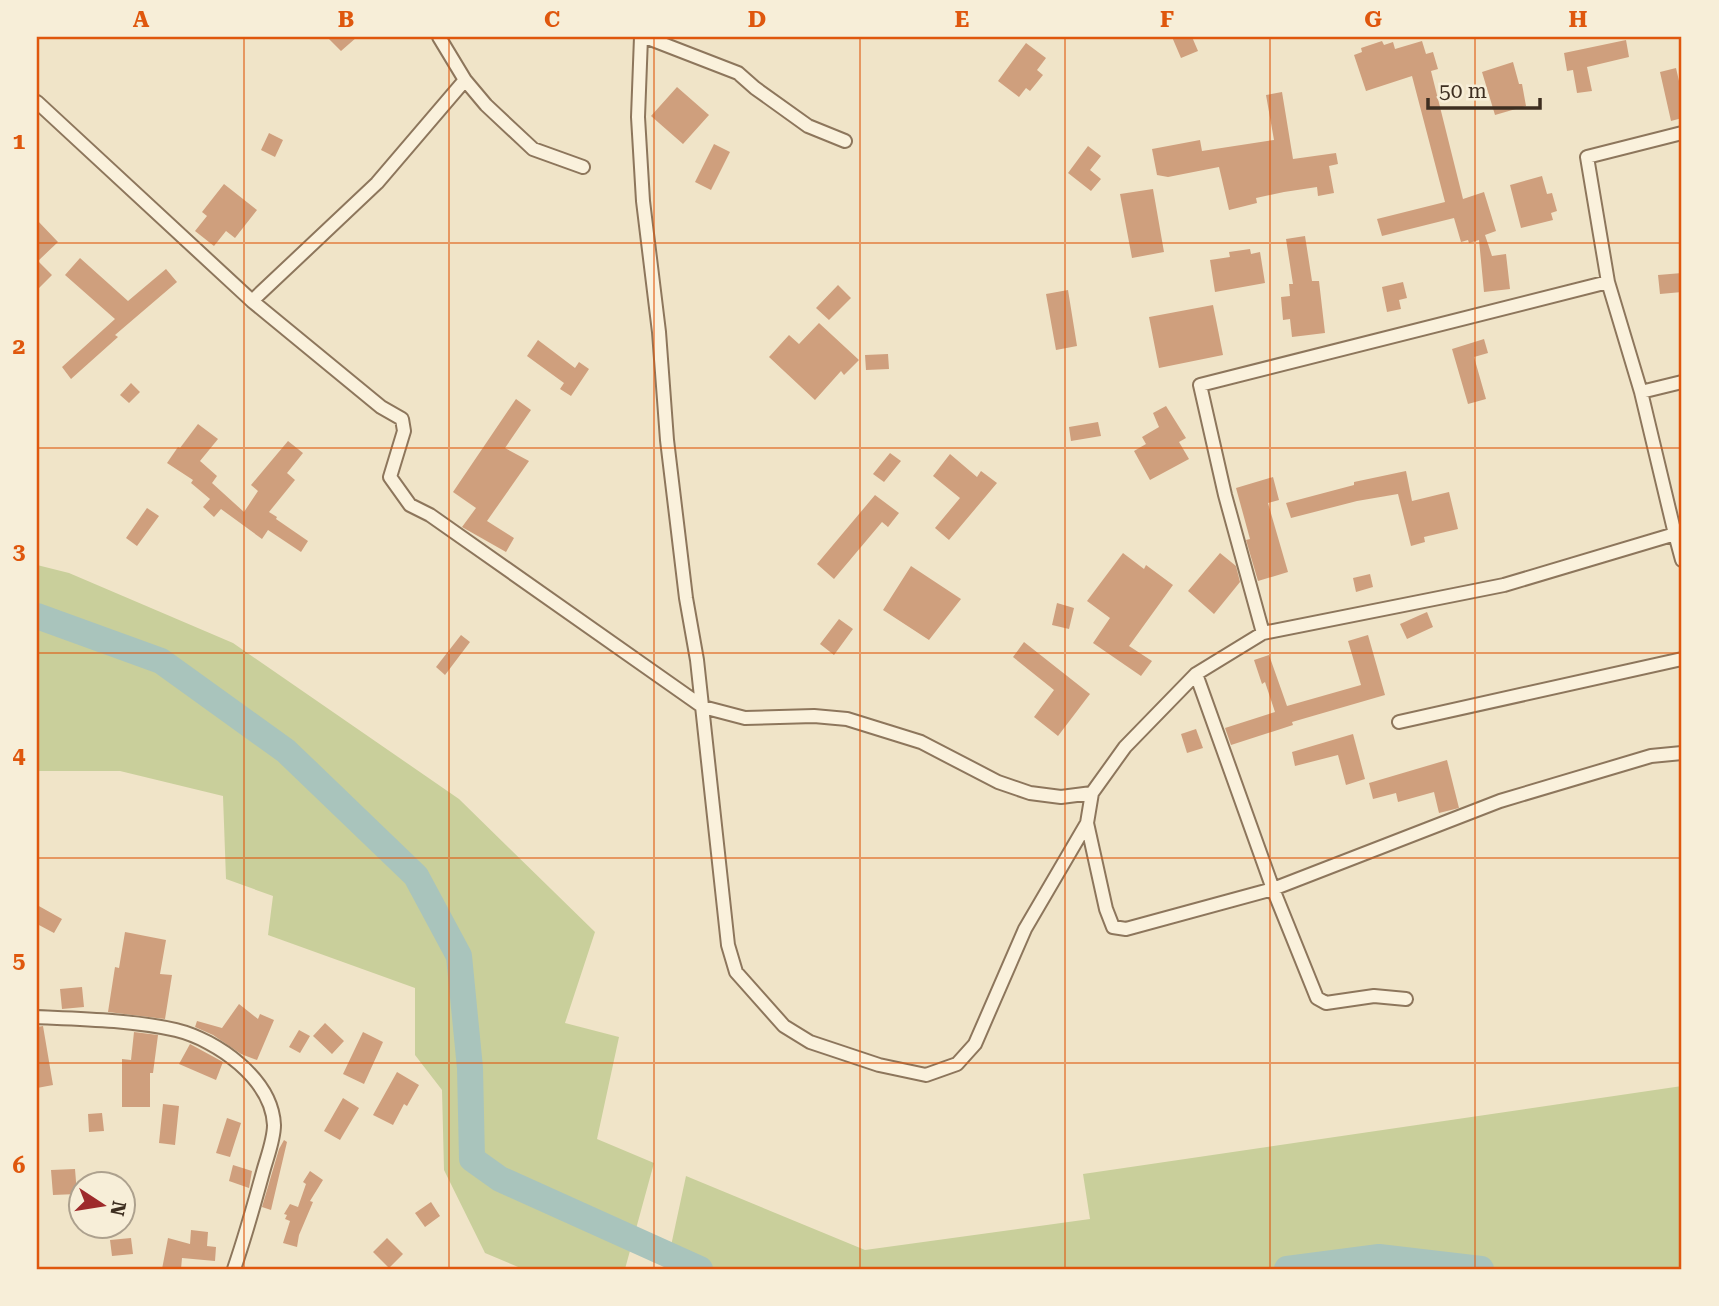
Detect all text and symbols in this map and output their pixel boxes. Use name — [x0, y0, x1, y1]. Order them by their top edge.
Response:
text: A — [133, 6, 150, 33]
text: B — [338, 6, 354, 33]
text: C — [544, 6, 560, 33]
text: D — [748, 6, 766, 33]
text: E — [955, 6, 969, 33]
text: F — [1160, 6, 1174, 33]
text: G — [1364, 6, 1382, 33]
text: H — [1569, 6, 1588, 33]
scale bar — [1428, 66, 1540, 110]
text: 50 m — [1439, 79, 1487, 103]
text: 1 — [13, 128, 26, 155]
text: 2 — [13, 333, 25, 360]
text: 3 — [13, 538, 26, 565]
text: 4 — [13, 742, 26, 769]
text: 5 — [13, 947, 26, 974]
text: 6 — [13, 1152, 26, 1179]
north arrow — [66, 1170, 136, 1240]
text: N — [105, 1199, 131, 1218]

